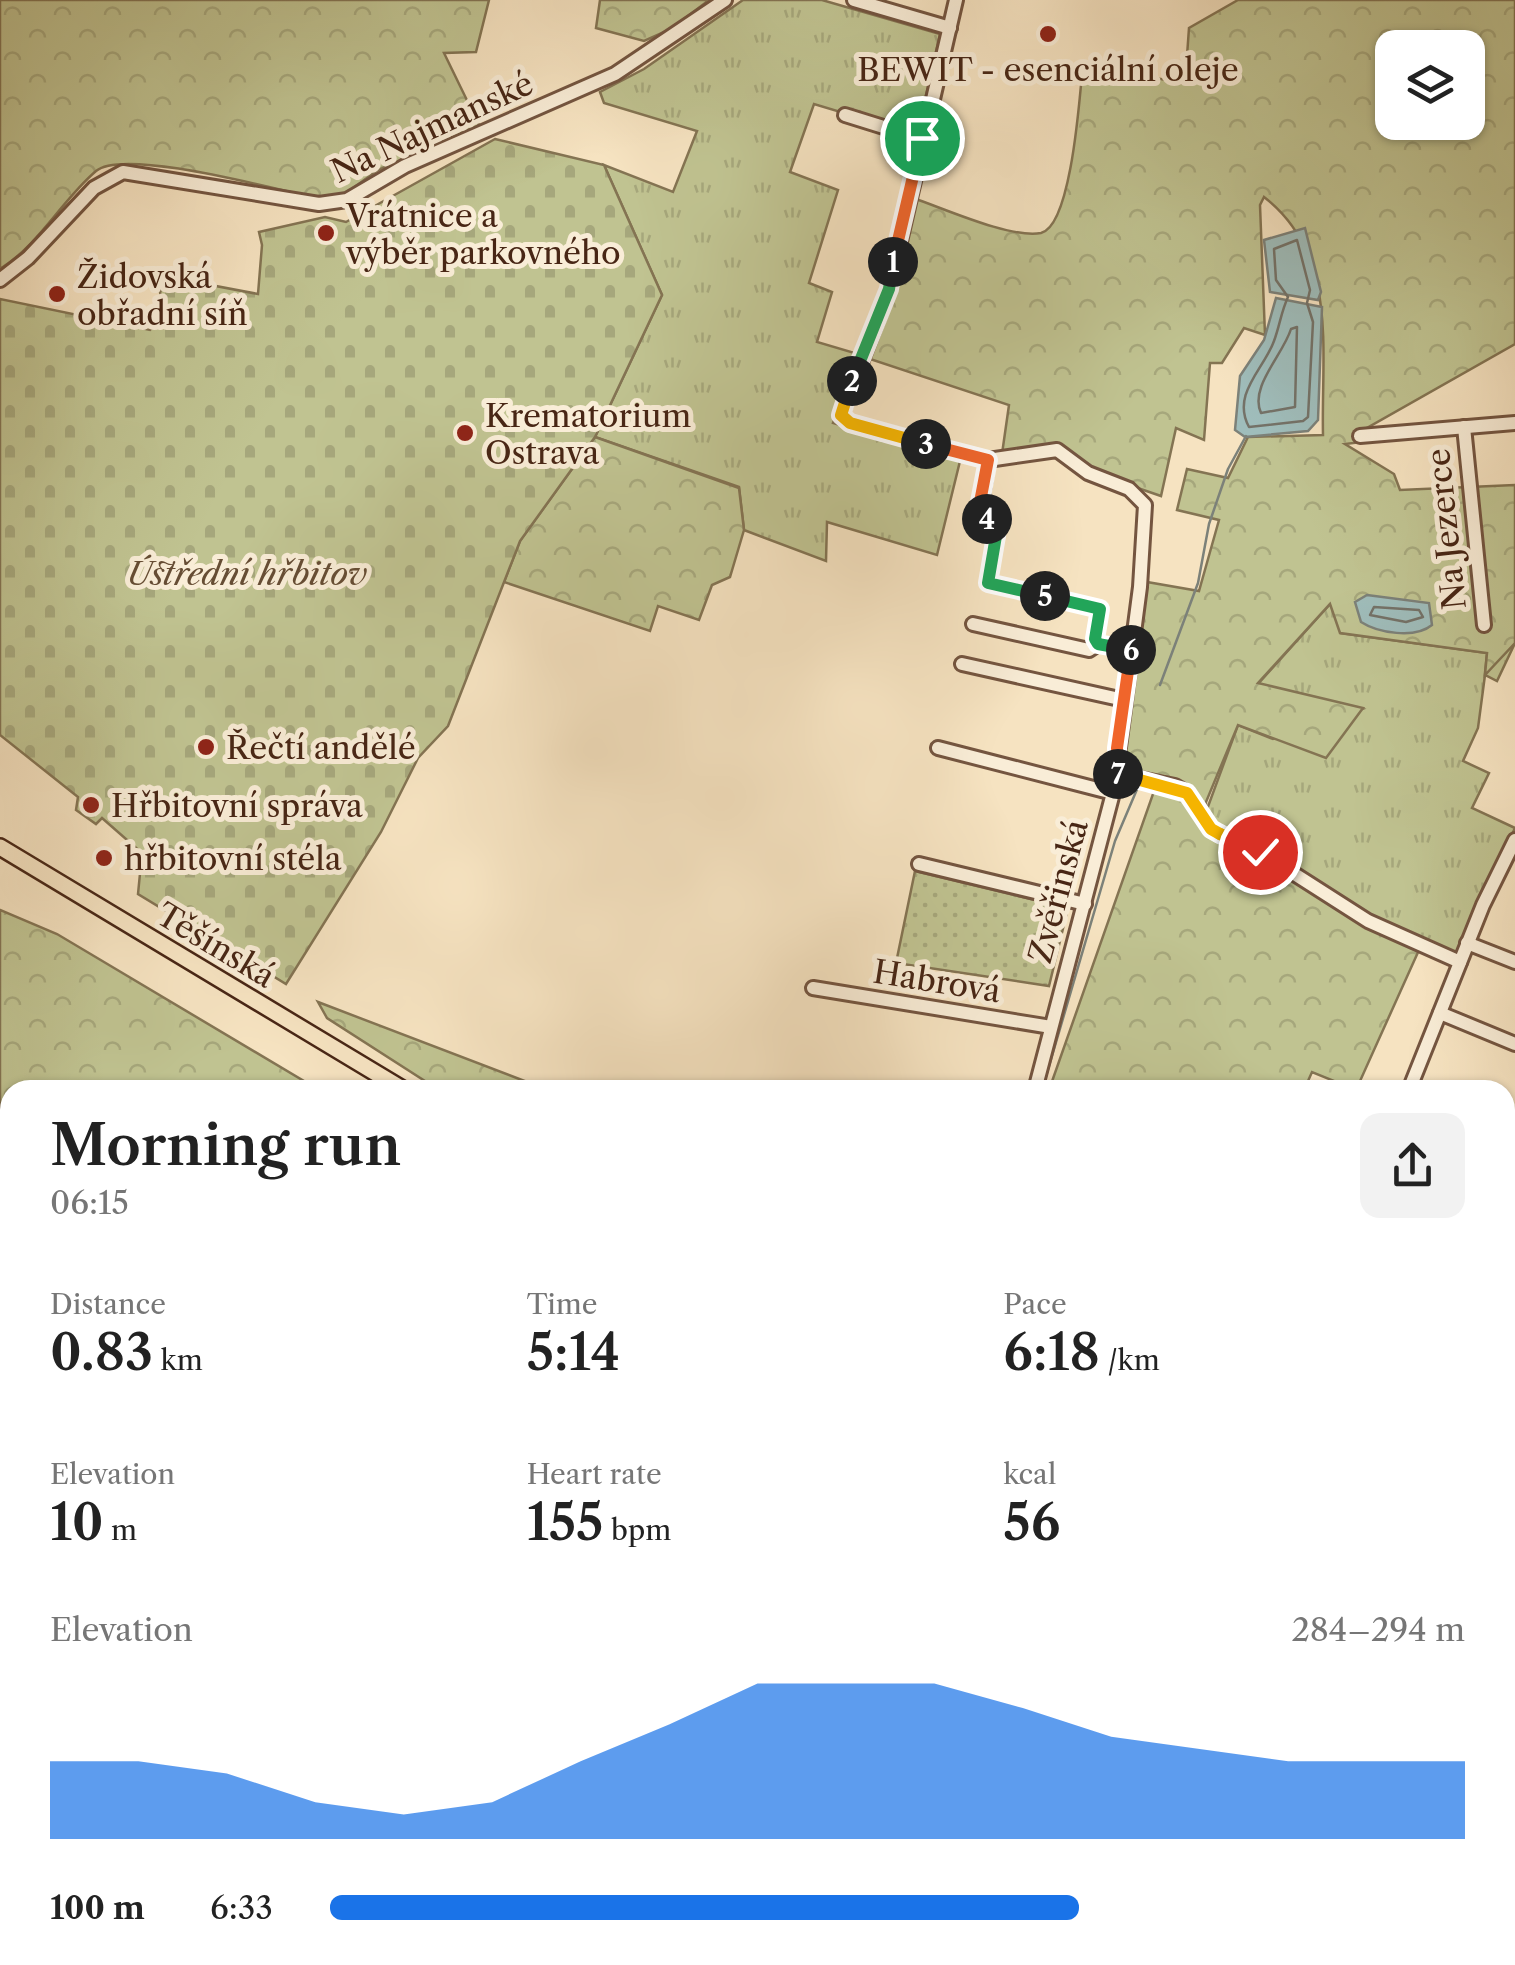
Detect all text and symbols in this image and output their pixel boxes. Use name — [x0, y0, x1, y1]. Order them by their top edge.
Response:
marker: BEWIT - esenciální oleje — [1037, 23, 1059, 45]
map controls — [1375, 30, 1485, 140]
button: layers — [1375, 30, 1485, 140]
place label: BEWIT - esenciální oleje — [857, 50, 1239, 89]
street label: Na Najmanské — [325, 63, 539, 191]
pin — [880, 96, 965, 181]
icon: arrive — [895, 111, 950, 166]
place label: Vrátnice a výběr parkovného — [345, 196, 621, 272]
marker: Vrátnice a výběr parkovného — [315, 222, 337, 244]
pin: 1 — [868, 237, 918, 287]
text: 1 — [887, 245, 899, 279]
place label: Židovská obřadní síň — [77, 257, 248, 333]
marker: Židovská obřadní síň — [46, 283, 68, 305]
pin: 2 — [827, 356, 877, 406]
text: 2 — [844, 364, 860, 398]
place label: Krematorium Ostrava — [485, 396, 691, 472]
pin: 3 — [901, 419, 951, 469]
marker: Krematorium Ostrava — [454, 422, 476, 444]
text: 3 — [918, 427, 934, 461]
street label: Na Jezerce — [1418, 447, 1474, 611]
pin: 4 — [962, 494, 1012, 544]
text: 4 — [979, 502, 995, 536]
park label: Ústřední hřbitov — [127, 554, 367, 593]
pin: 5 — [1020, 571, 1070, 621]
text: 5 — [1037, 579, 1053, 613]
pin: 6 — [1106, 625, 1156, 675]
text: 6 — [1123, 633, 1139, 667]
place label: Řečtí andělé — [226, 728, 416, 767]
marker: Řečtí andělé — [195, 736, 217, 758]
pin: 7 — [1093, 749, 1143, 799]
text: 7 — [1111, 757, 1125, 791]
place label: Hřbitovní správa — [111, 786, 363, 825]
marker: Hřbitovní správa — [80, 794, 102, 816]
pin — [1218, 810, 1303, 895]
street label: Zvěřinská — [1020, 815, 1096, 967]
icon: check — [1233, 825, 1288, 880]
place label: hřbitovní stéla — [124, 839, 342, 878]
marker: hřbitovní stéla — [93, 847, 115, 869]
street label: Těšínská — [150, 895, 282, 996]
street label: Habrová — [871, 952, 1004, 1010]
text: Morning run — [50, 1112, 401, 1179]
button: share — [1360, 1113, 1465, 1218]
text: 06:15 — [50, 1183, 129, 1222]
text: Distance — [50, 1287, 166, 1321]
text: Time — [527, 1287, 597, 1321]
text: Pace — [1003, 1287, 1067, 1321]
text: 0.83 — [50, 1321, 153, 1383]
text: 5:14 — [527, 1321, 620, 1383]
text: 6:18 — [1003, 1321, 1100, 1383]
text: km — [153, 1343, 203, 1377]
text: /km — [1100, 1343, 1160, 1377]
text: Elevation — [50, 1457, 175, 1491]
text: Heart rate — [527, 1457, 662, 1491]
text: kcal — [1003, 1457, 1056, 1491]
text: 10 — [50, 1491, 104, 1553]
text: 155 — [527, 1491, 604, 1553]
text: 56 — [1003, 1491, 1060, 1553]
text: m — [104, 1513, 137, 1547]
text: bpm — [604, 1513, 671, 1547]
text: Elevation — [50, 1610, 193, 1649]
text: 284–294 m — [1291, 1610, 1465, 1649]
text: 100 m — [50, 1888, 145, 1927]
text: 6:33 — [210, 1888, 273, 1927]

